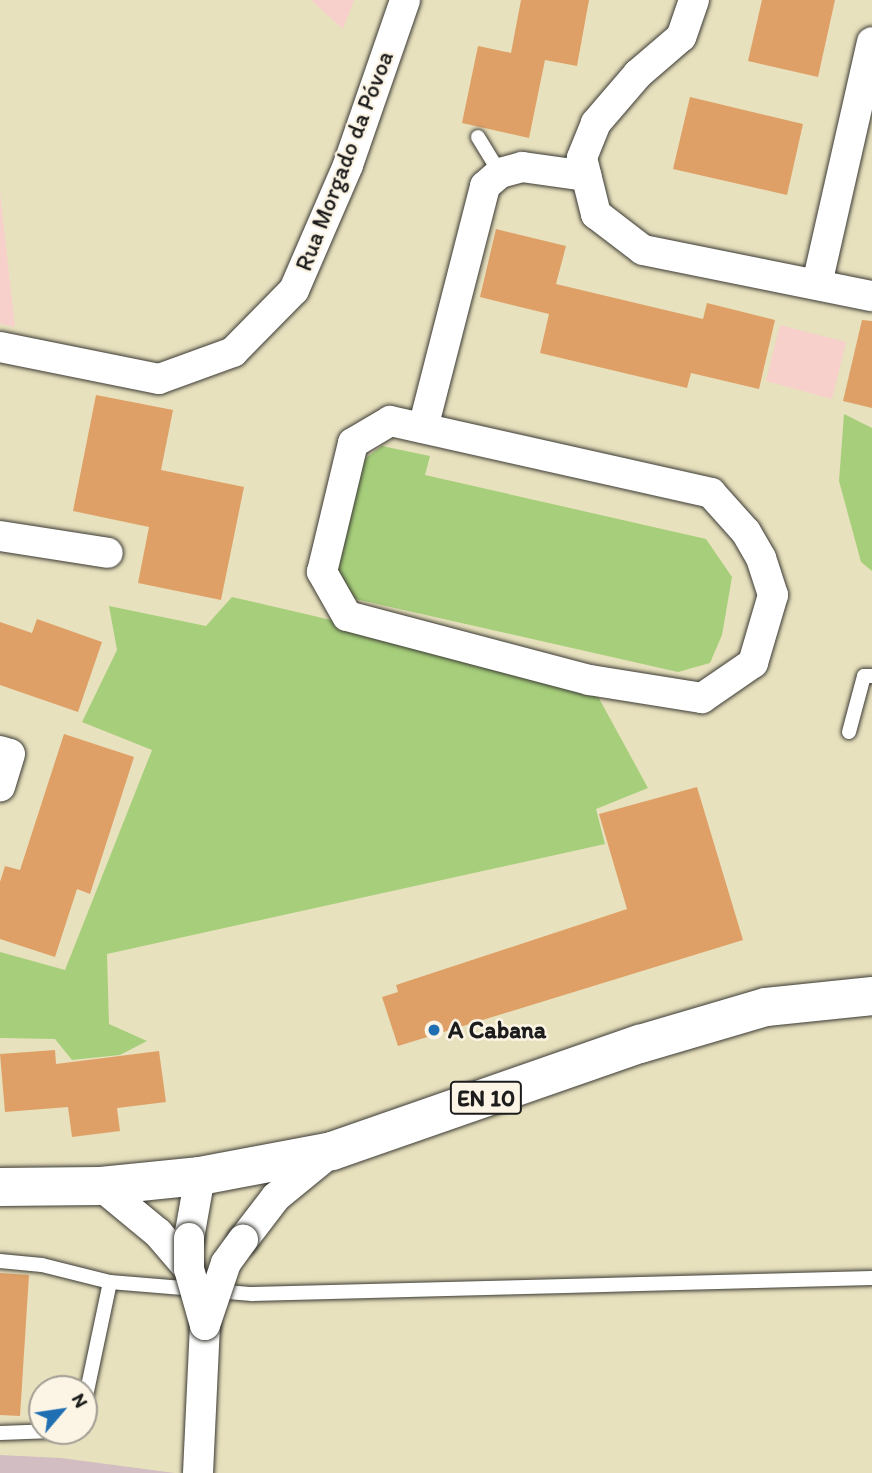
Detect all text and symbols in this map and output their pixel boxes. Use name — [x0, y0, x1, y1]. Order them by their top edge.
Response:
street label: Rua Morgado da Póvoa — [289, 48, 399, 274]
place label: A Cabana — [448, 1016, 546, 1044]
marker: A Cabana — [426, 1022, 442, 1038]
road number: EN 10 — [449, 1078, 523, 1118]
north arrow — [28, 1375, 98, 1445]
text: N — [67, 1389, 93, 1412]

